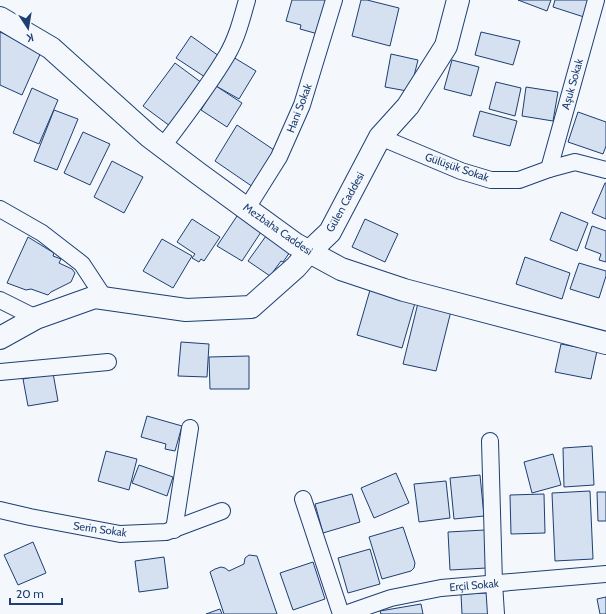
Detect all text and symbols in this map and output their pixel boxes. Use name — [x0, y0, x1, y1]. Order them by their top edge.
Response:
north arrow — [8, 8, 48, 48]
text: K — [25, 30, 35, 45]
street label: Aşuk Sokak — [558, 57, 586, 111]
street label: Hani Sokak — [283, 81, 315, 135]
street label: Gülüşük Sokak — [423, 150, 491, 185]
street label: Gülen Caddesi — [323, 169, 367, 235]
street label: Mezbaha Caddesi — [241, 200, 315, 258]
street label: Serin Sokak — [72, 518, 128, 540]
street label: Erçil Sokak — [449, 576, 499, 594]
scale bar — [10, 580, 62, 606]
text: 20 m — [16, 586, 44, 601]

